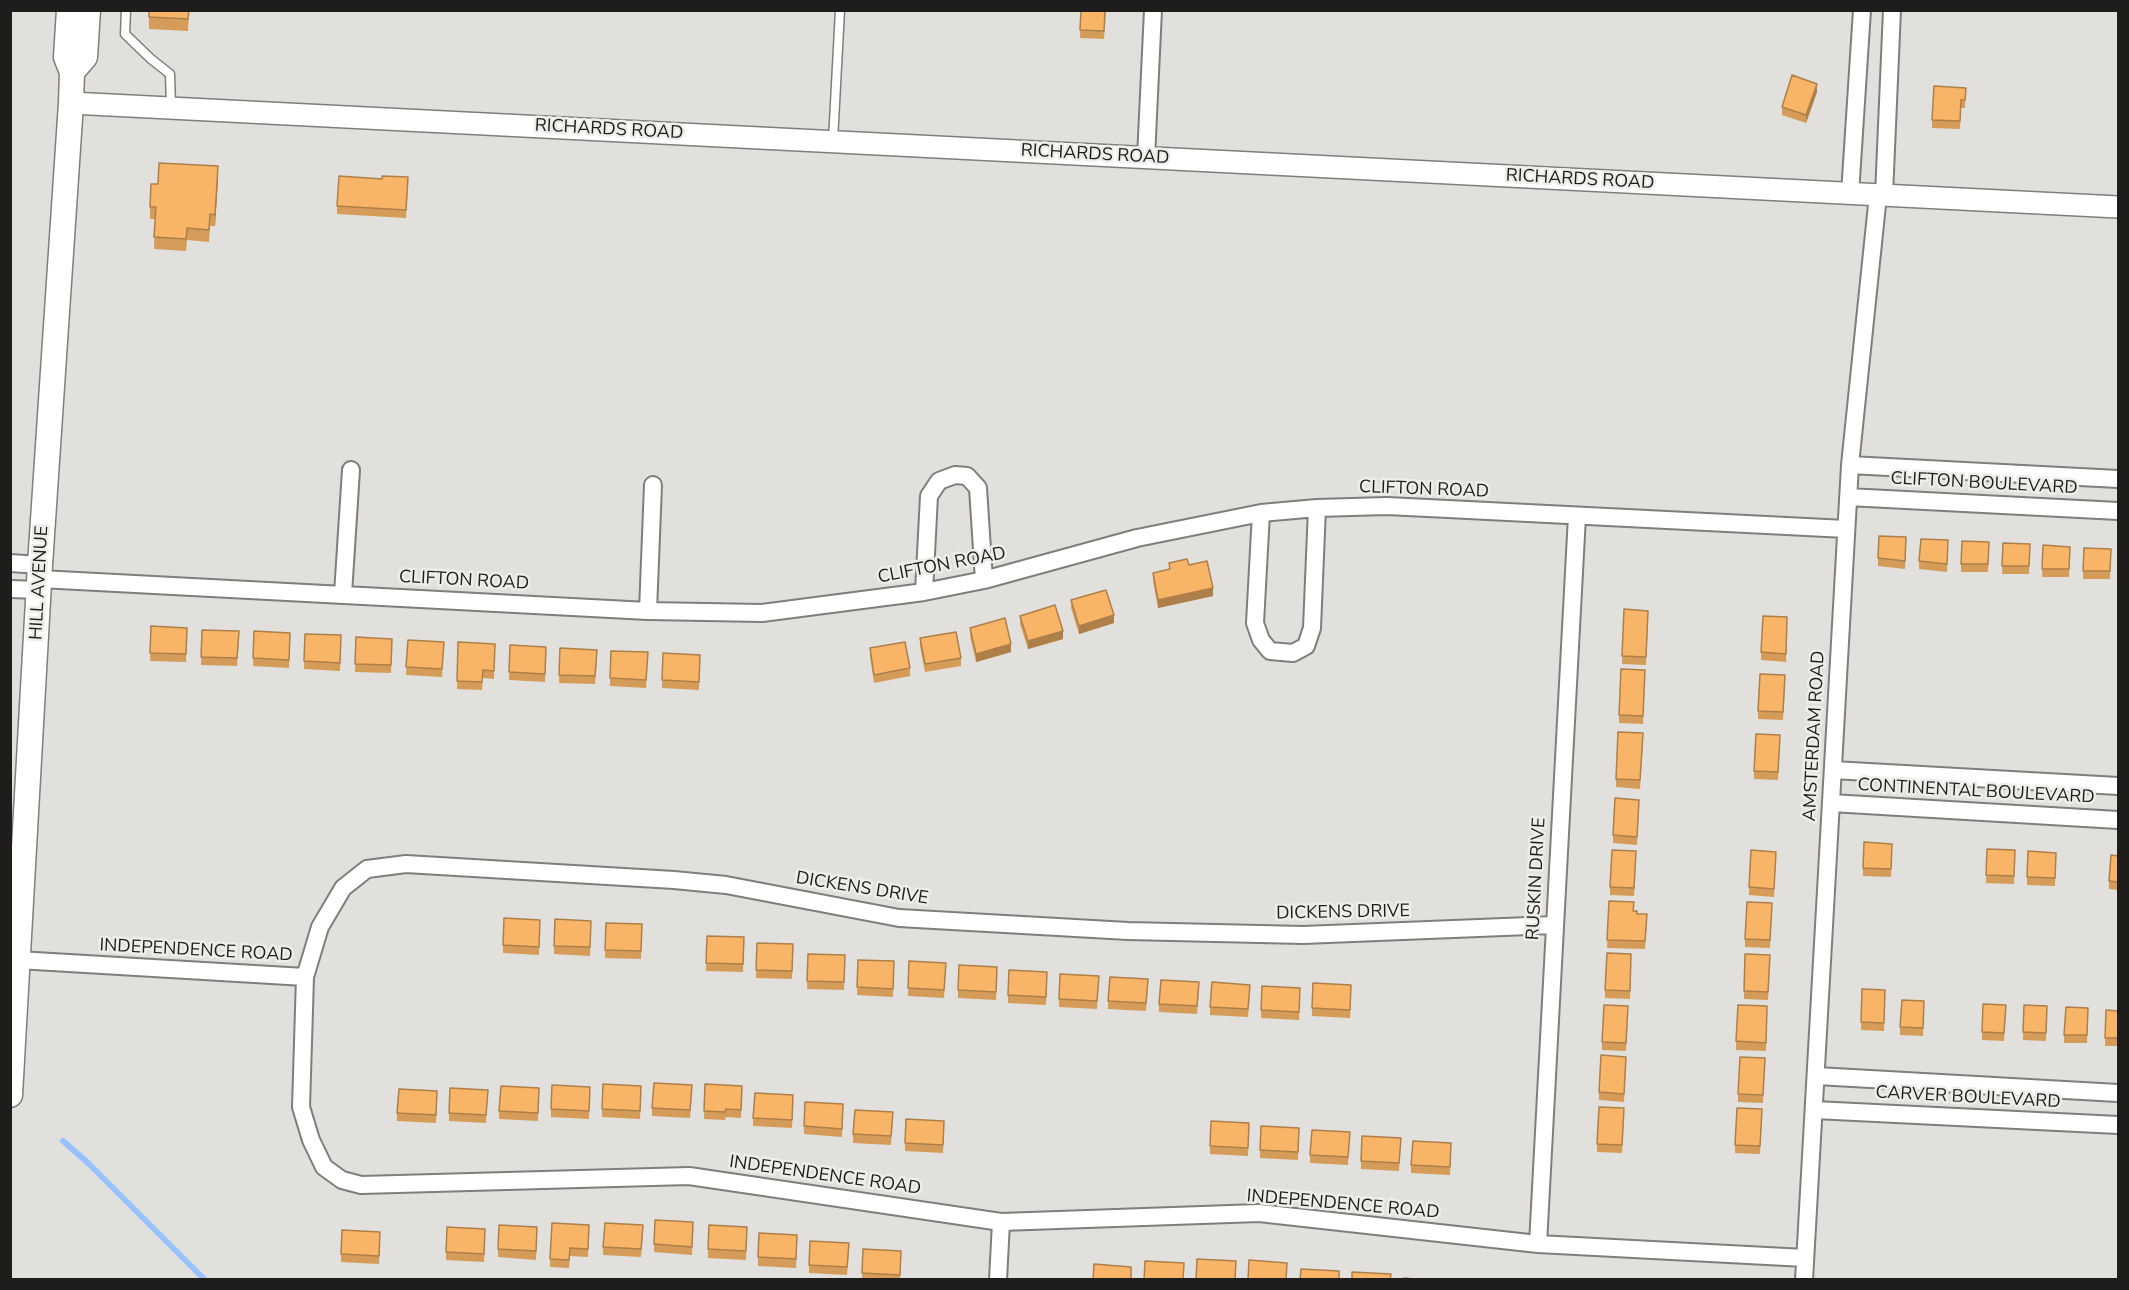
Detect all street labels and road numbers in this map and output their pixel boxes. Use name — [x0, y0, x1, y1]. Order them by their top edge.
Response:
street label: RICHARDS ROAD — [534, 115, 684, 145]
street label: RICHARDS ROAD — [1020, 140, 1170, 170]
street label: RICHARDS ROAD — [1505, 165, 1655, 195]
street label: CLIFTON BOULEVARD — [1890, 468, 2078, 500]
street label: CLIFTON ROAD — [1359, 477, 1489, 503]
street label: HILL AVENUE — [26, 525, 54, 641]
street label: CLIFTON ROAD — [876, 543, 1008, 589]
street label: CLIFTON ROAD — [398, 567, 530, 595]
street label: AMSTERDAM ROAD — [1800, 650, 1830, 822]
street label: CONTINENTAL BOULEVARD — [1857, 775, 2095, 809]
street label: RUSKIN DRIVE — [1523, 817, 1551, 941]
street label: DICKENS DRIVE — [794, 868, 930, 910]
street label: DICKENS DRIVE — [1276, 901, 1410, 925]
street label: INDEPENDENCE ROAD — [99, 935, 293, 967]
street label: CARVER BOULEVARD — [1875, 1082, 2061, 1114]
street label: INDEPENDENCE ROAD — [728, 1152, 922, 1200]
street label: INDEPENDENCE ROAD — [1246, 1186, 1440, 1224]

